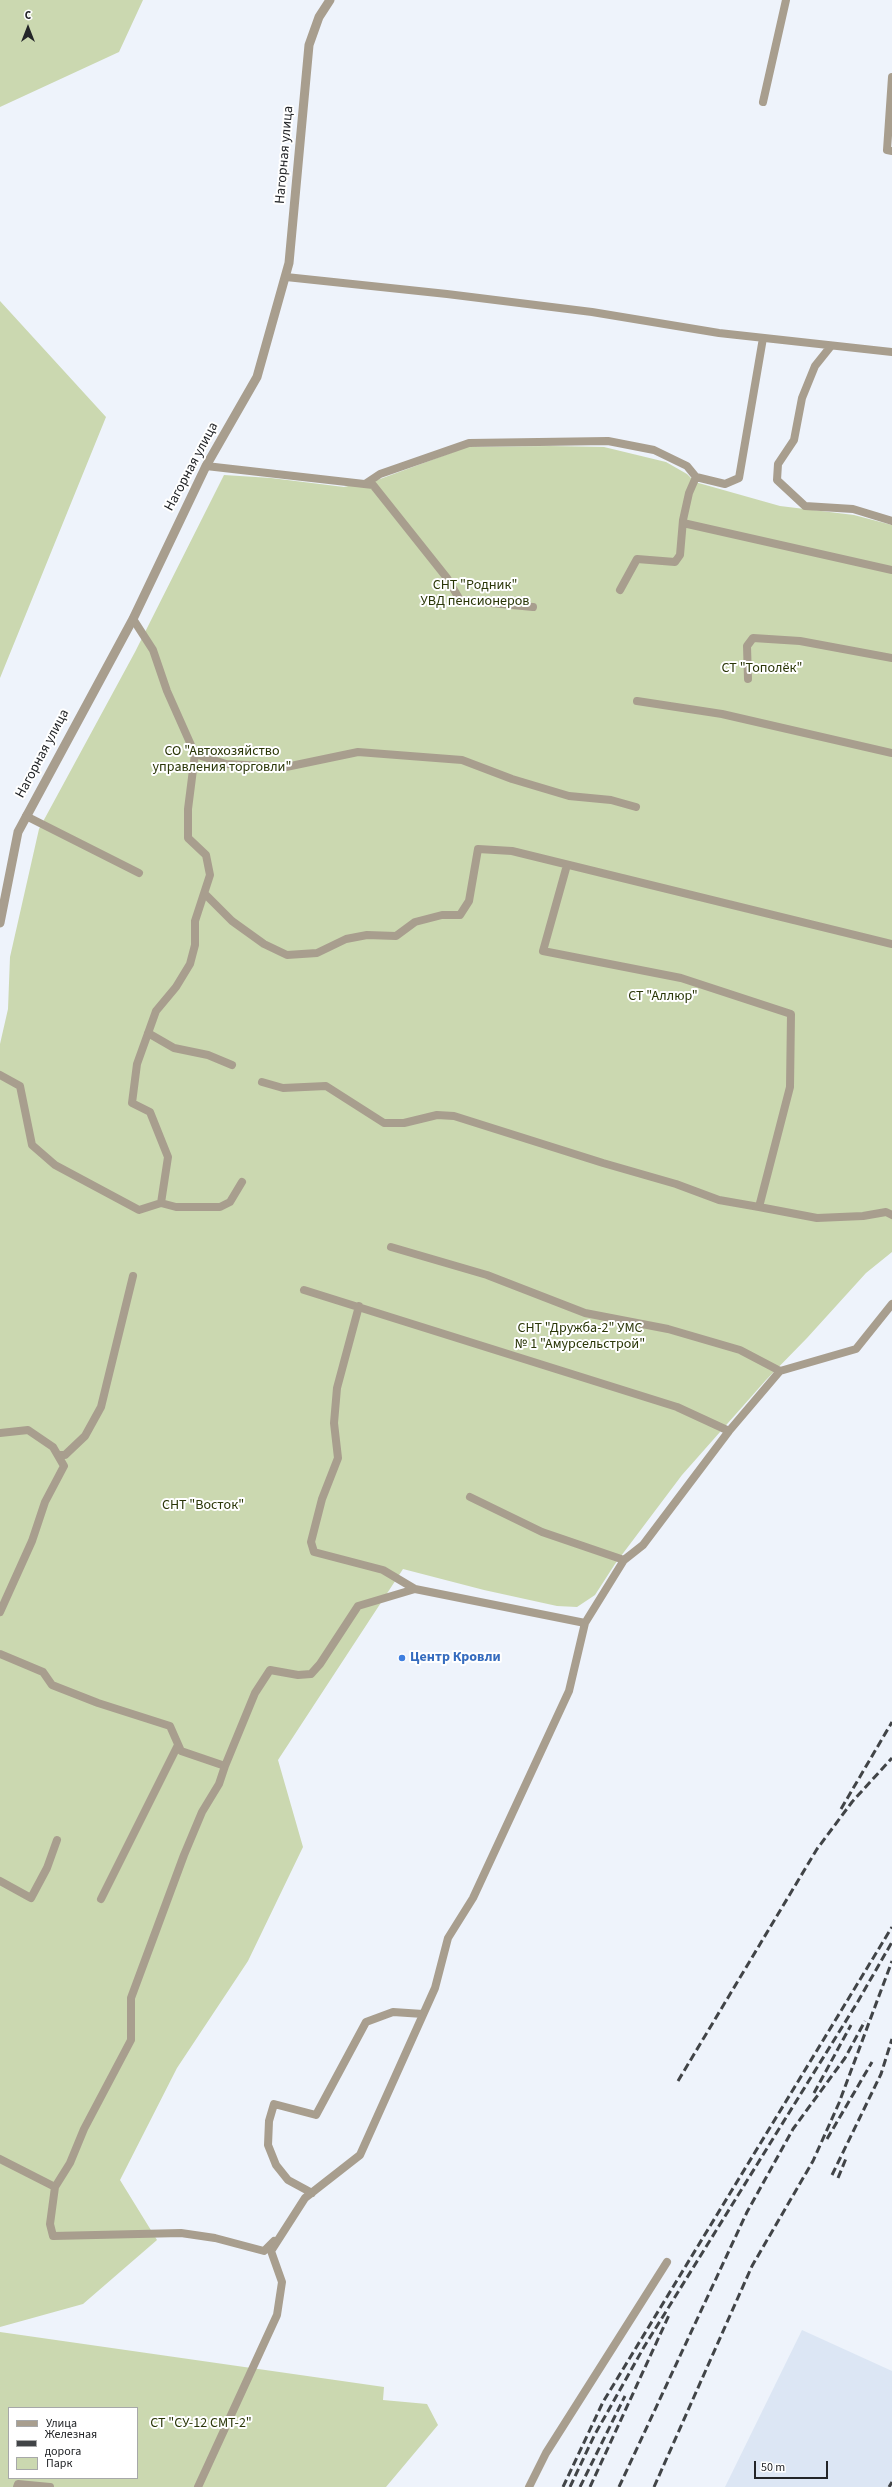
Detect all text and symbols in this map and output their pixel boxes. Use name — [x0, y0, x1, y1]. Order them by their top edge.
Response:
north arrow — [8, 8, 48, 48]
text: С — [25, 8, 31, 23]
street label: Нагорная улица — [272, 105, 298, 205]
street label: Нагорная улица — [162, 420, 222, 514]
park label: СНТ "Родник" УВД пенсионеров — [421, 578, 529, 610]
park label: СТ "Тополёк" — [722, 661, 802, 677]
street label: Нагорная улица — [13, 707, 73, 801]
park label: СО "Автохозяйство управления торговли" — [153, 744, 291, 776]
park label: СТ "Аллюр" — [628, 989, 698, 1005]
park label: СНТ "Дружба-2" УМС № 1 "Амурсельстрой" — [515, 1321, 645, 1354]
park label: СНТ "Восток" — [162, 1498, 244, 1514]
place label: Центр Кровли — [410, 1650, 501, 1666]
marker: Центр Кровли — [397, 1653, 407, 1663]
legend — [8, 2407, 138, 2479]
text: Улица — [46, 2415, 77, 2432]
park label: СТ "СУ-12 СМТ-2" — [150, 2416, 252, 2432]
text: Железная дорога — [45, 2426, 97, 2460]
scale bar — [756, 2453, 830, 2479]
text: Парк — [46, 2455, 72, 2472]
text: 50 m — [761, 2459, 785, 2476]

